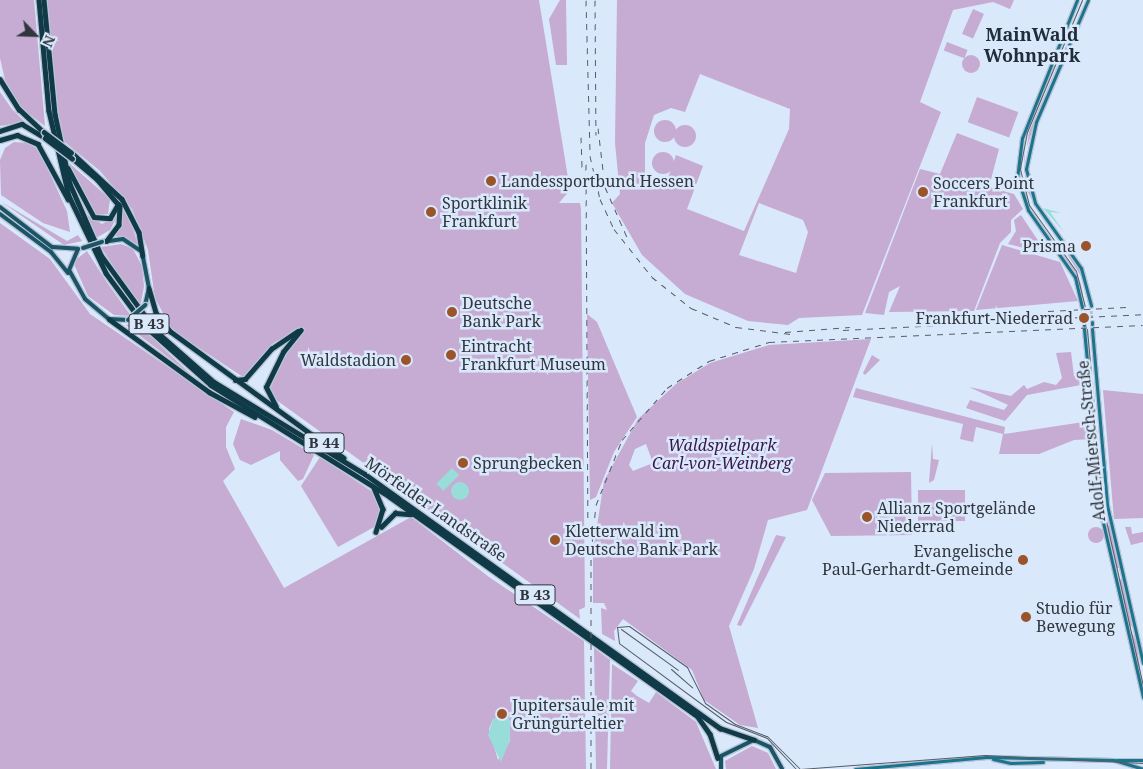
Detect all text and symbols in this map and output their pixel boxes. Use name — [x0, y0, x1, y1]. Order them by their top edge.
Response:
north arrow — [10, 10, 60, 60]
district label: MainWald Wohnpark — [984, 24, 1080, 66]
text: N — [38, 32, 60, 50]
place label: Landessportbund Hessen — [501, 171, 694, 191]
place label: Soccers Point Frankfurt — [933, 173, 1034, 211]
marker: Landessportbund Hessen — [485, 175, 497, 187]
marker: Soccers Point Frankfurt — [917, 186, 929, 198]
place label: Sportklinik Frankfurt — [442, 193, 527, 231]
marker: Sportklinik Frankfurt — [424, 205, 438, 219]
place label: Prisma — [1022, 236, 1076, 256]
marker: Prisma — [1080, 240, 1092, 252]
place label: Deutsche Bank Park — [462, 293, 541, 331]
marker: Deutsche Bank Park — [446, 306, 458, 318]
place label: Frankfurt-Niederrad — [916, 308, 1073, 328]
marker: Frankfurt-Niederrad — [1077, 311, 1091, 325]
road number: B 43 — [128, 312, 170, 336]
place label: Eintracht Frankfurt Museum — [461, 336, 606, 374]
marker: Eintracht Frankfurt Museum — [445, 349, 457, 361]
place label: Waldstadion — [300, 350, 396, 370]
marker: Waldstadion — [400, 354, 412, 366]
street label: Adolf-Miersch-Straße — [1073, 360, 1109, 522]
road number: B 44 — [303, 430, 345, 456]
park label: Waldspielpark Carl-von-Weinberg — [652, 435, 792, 473]
street label: Mörfelder Landstraße — [362, 453, 510, 565]
place label: Sprungbecken — [473, 453, 582, 473]
marker: Sprungbecken — [457, 457, 469, 469]
place label: Allianz Sportgelände Niederrad — [877, 498, 1036, 536]
marker: Allianz Sportgelände Niederrad — [861, 511, 873, 523]
place label: Kletterwald im Deutsche Bank Park — [565, 521, 718, 559]
marker: Kletterwald im Deutsche Bank Park — [549, 534, 561, 546]
place label: Evangelische Paul-Gerhardt-Gemeinde — [822, 541, 1013, 579]
marker: Evangelische Paul-Gerhardt-Gemeinde — [1017, 554, 1029, 566]
road number: B 43 — [514, 582, 556, 608]
place label: Studio für Bewegung — [1036, 598, 1115, 636]
marker: Studio für Bewegung — [1020, 611, 1032, 623]
place label: Jupitersäule mit Grüngürteltier — [512, 695, 634, 733]
marker: Jupitersäule mit Grüngürteltier — [496, 708, 508, 720]

